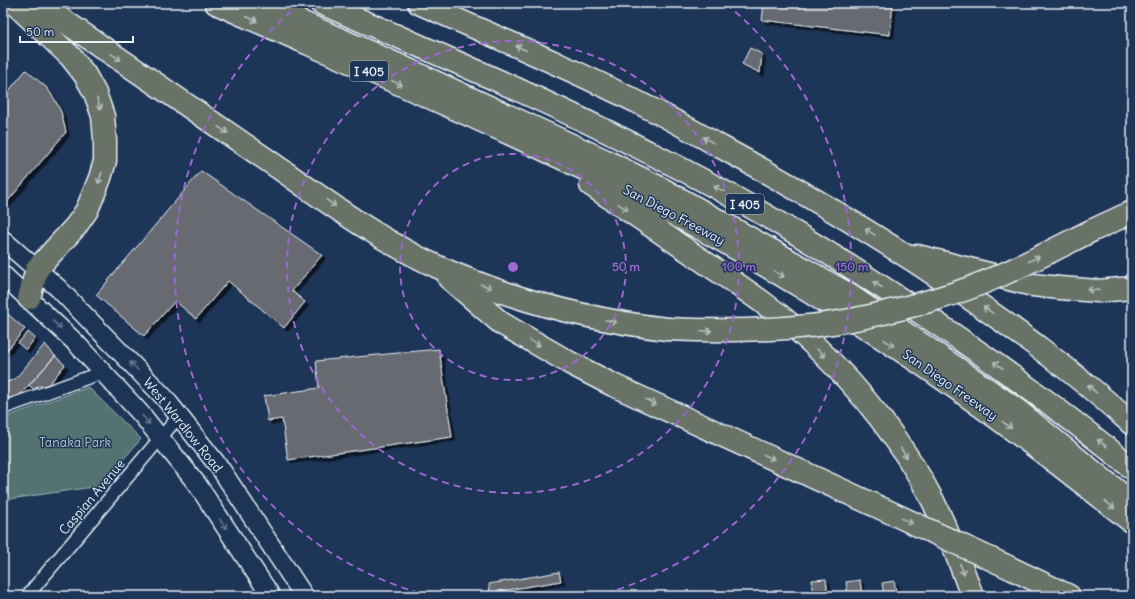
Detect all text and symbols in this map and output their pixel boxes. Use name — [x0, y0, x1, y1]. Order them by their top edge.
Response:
one-way arrow — [246, 16, 258, 23]
scale bar — [20, 18, 133, 44]
text: 50 m — [26, 24, 55, 39]
one-way arrow — [515, 44, 527, 51]
one-way arrow — [110, 53, 121, 61]
road number: I 405 — [350, 61, 388, 81]
one-way arrow — [390, 80, 402, 87]
one-way arrow — [95, 98, 103, 110]
one-way arrow — [218, 126, 229, 134]
one-way arrow — [702, 135, 714, 143]
one-way arrow — [96, 172, 103, 185]
street label: San Diego Freeway — [620, 181, 728, 249]
one-way arrow — [713, 185, 725, 192]
road number: I 405 — [726, 194, 764, 214]
one-way arrow — [325, 199, 336, 207]
one-way arrow — [618, 203, 629, 211]
one-way arrow — [864, 228, 875, 236]
one-way arrow — [1028, 255, 1040, 262]
text: 50 m — [612, 259, 641, 274]
text: 100 m — [722, 259, 756, 274]
text: 150 m — [836, 259, 869, 274]
centre of rings — [506, 260, 520, 274]
one-way arrow — [773, 270, 784, 278]
one-way arrow — [873, 281, 884, 289]
one-way arrow — [479, 283, 491, 291]
one-way arrow — [1087, 286, 1100, 294]
one-way arrow — [983, 306, 994, 315]
one-way arrow — [604, 317, 617, 325]
one-way arrow — [52, 320, 62, 330]
one-way arrow — [699, 327, 712, 335]
one-way arrow — [883, 339, 895, 347]
one-way arrow — [529, 340, 541, 348]
street label: San Diego Freeway — [899, 346, 1001, 424]
one-way arrow — [816, 348, 826, 358]
one-way arrow — [129, 361, 139, 371]
one-way arrow — [992, 361, 1003, 370]
street label: West Wardlow Road — [139, 374, 227, 476]
one-way arrow — [1087, 384, 1097, 393]
one-way arrow — [644, 399, 656, 406]
one-way arrow — [142, 414, 150, 425]
one-way arrow — [1002, 421, 1013, 429]
park label: Tanaka Park — [39, 434, 111, 451]
one-way arrow — [1096, 439, 1107, 448]
one-way arrow — [900, 447, 908, 458]
one-way arrow — [762, 453, 774, 461]
street label: Caspian Avenue — [55, 456, 129, 538]
one-way arrow — [1105, 500, 1116, 509]
one-way arrow — [219, 518, 227, 529]
one-way arrow — [901, 518, 913, 525]
one-way arrow — [959, 562, 967, 574]

